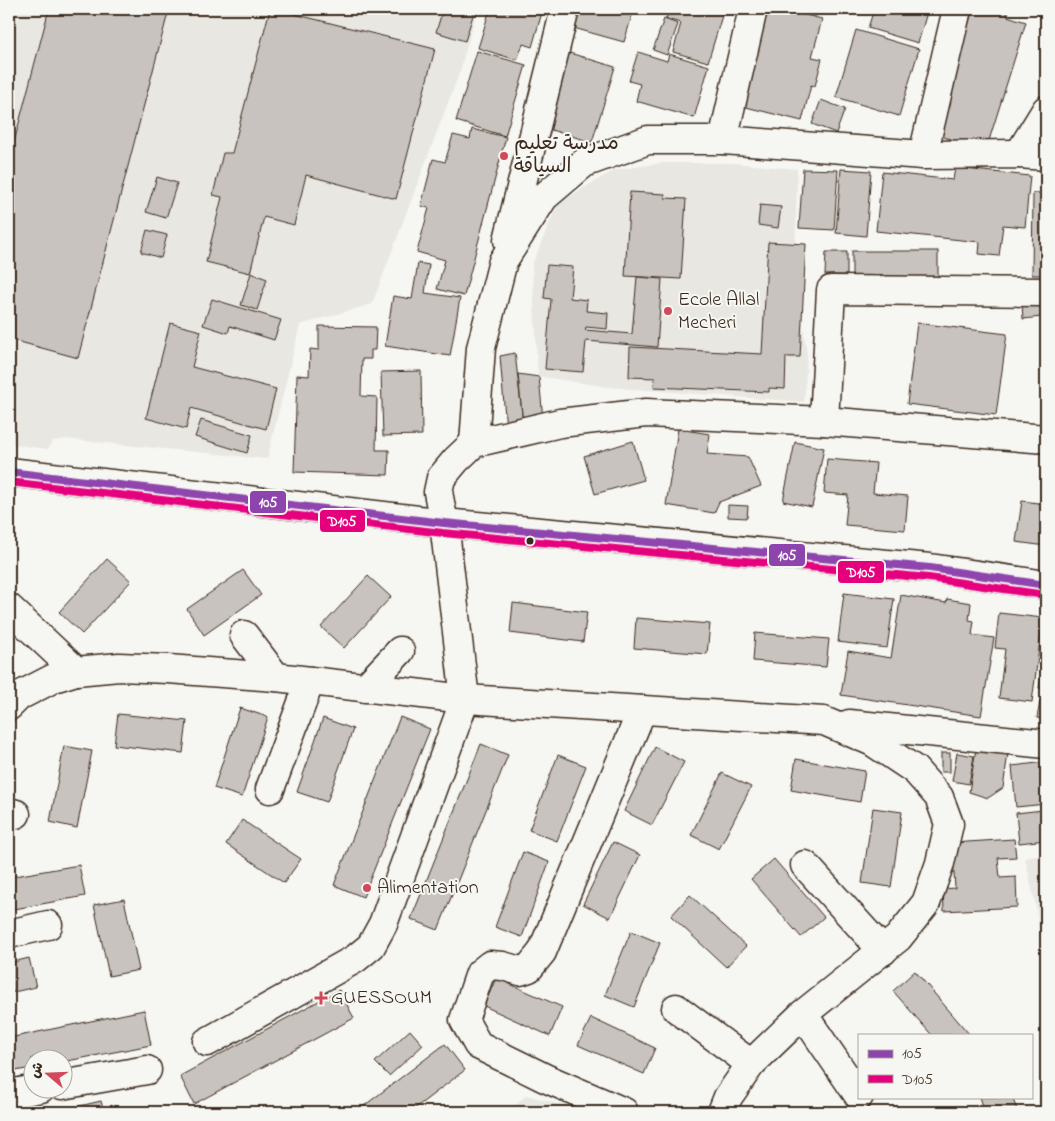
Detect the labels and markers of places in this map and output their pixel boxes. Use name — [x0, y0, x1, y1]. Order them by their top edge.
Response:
place label: مدرسة تعليم السياقة — [514, 130, 619, 182]
marker: مدرسة تعليم السياقة — [498, 150, 510, 162]
place label: Ecole Allal Mecheri — [678, 286, 759, 338]
marker: Ecole Allal Mecheri — [662, 305, 674, 317]
unlabelled marker — [525, 536, 535, 546]
place label: Alimentation — [377, 874, 479, 903]
marker: Alimentation — [361, 882, 373, 894]
place label: GUESSOUM — [331, 984, 432, 1013]
marker: GUESSOUM — [315, 992, 327, 1004]

